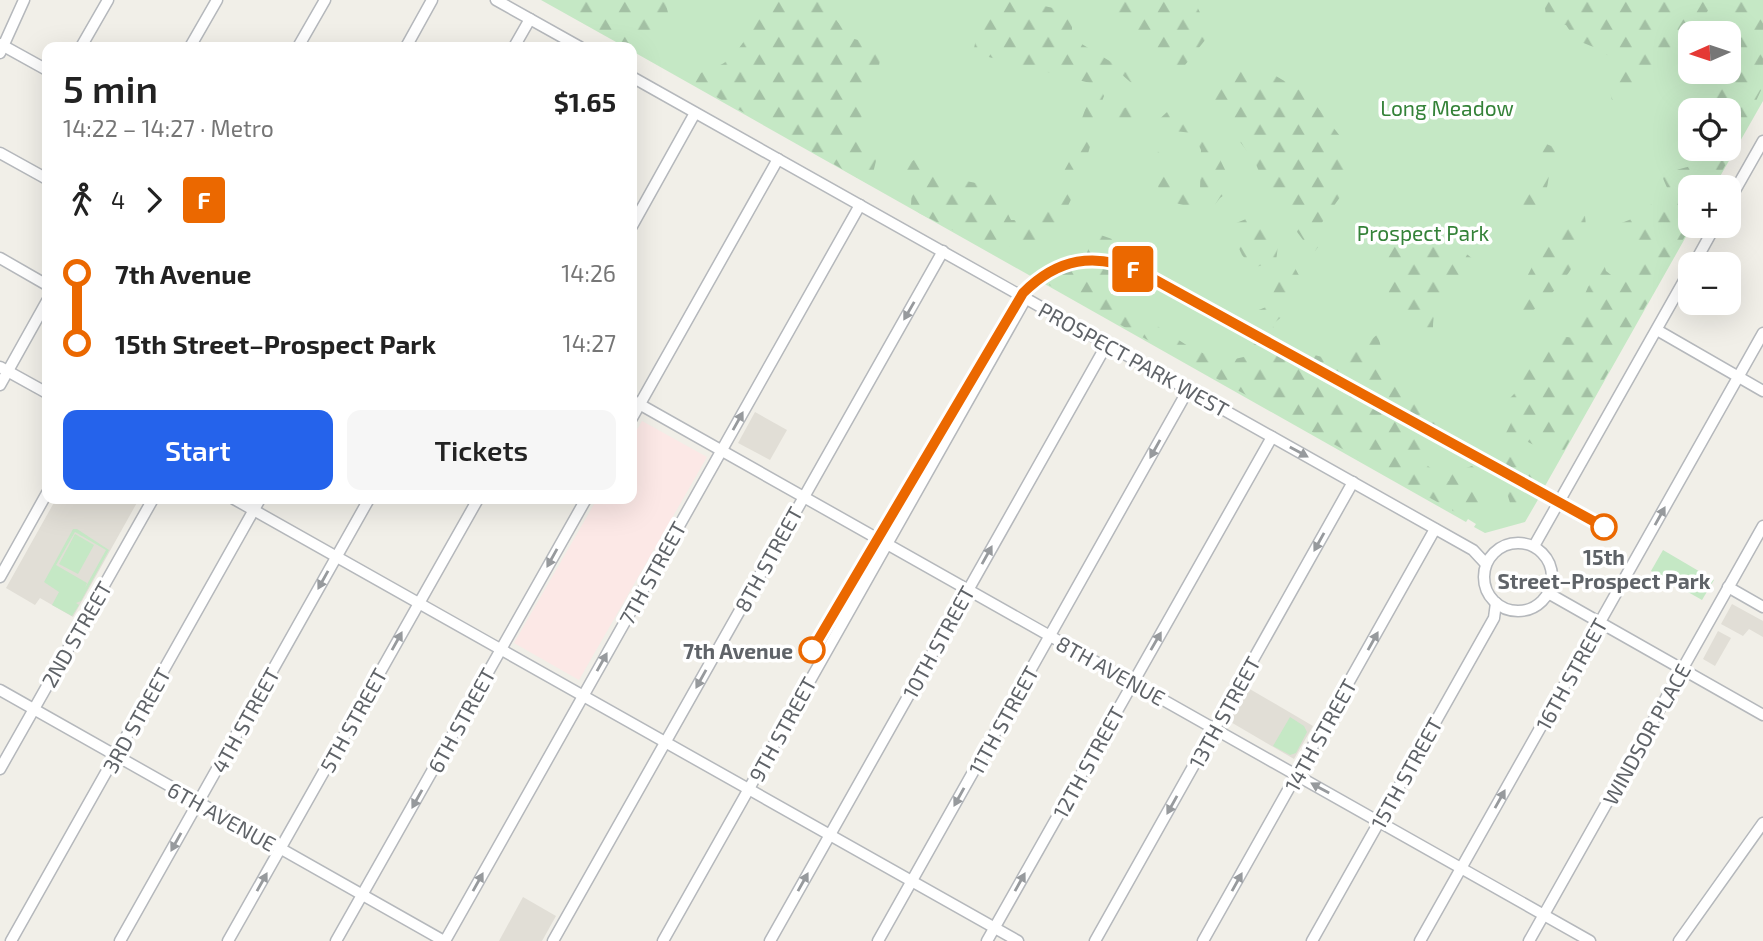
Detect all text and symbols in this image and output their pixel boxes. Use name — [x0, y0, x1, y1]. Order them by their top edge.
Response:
north arrow — [1678, 21, 1741, 84]
map controls — [1678, 21, 1741, 315]
text: 5 min — [63, 65, 158, 111]
text: $1.65 — [554, 86, 616, 117]
park label: Long Meadow — [1380, 95, 1514, 120]
button: locate — [1678, 98, 1741, 161]
text: 14:22 – 14:27 · Metro — [63, 114, 274, 142]
button: + — [1678, 175, 1741, 238]
icon: walk — [63, 181, 101, 219]
icon: forward — [135, 181, 173, 219]
text: F — [197, 185, 211, 214]
text: 4 — [111, 186, 125, 214]
park label: Prospect Park — [1357, 220, 1490, 245]
line badge: F — [1110, 246, 1156, 292]
button: − — [1678, 252, 1741, 315]
text: F — [1126, 254, 1140, 283]
text: 7th Avenue — [115, 258, 251, 289]
text: 14:26 — [561, 259, 616, 287]
street label: PROSPECT PARK WEST — [1035, 296, 1233, 422]
one-way arrow — [903, 301, 915, 320]
text: 15th Street–Prospect Park — [115, 328, 436, 359]
text: 14:27 — [563, 329, 616, 357]
button: Start — [63, 410, 333, 490]
button: Tickets — [347, 410, 616, 490]
one-way arrow — [732, 412, 744, 431]
one-way arrow — [1149, 440, 1161, 459]
one-way arrow — [1289, 446, 1308, 458]
street label: 8TH STREET — [729, 502, 807, 616]
one-way arrow — [1654, 506, 1666, 525]
marker: 15th Street–Prospect Park — [1591, 514, 1617, 540]
street label: 7TH STREET — [613, 517, 691, 629]
one-way arrow — [1313, 532, 1325, 552]
place label: 15th Street–Prospect Park — [1498, 544, 1711, 593]
one-way arrow — [981, 546, 993, 565]
one-way arrow — [546, 549, 558, 568]
one-way arrow — [317, 570, 329, 589]
street label: 2ND STREET — [36, 577, 116, 691]
street label: 10TH STREET — [897, 581, 979, 703]
street label: 16TH STREET — [1530, 614, 1612, 734]
street label: 8TH AVENUE — [1052, 630, 1170, 710]
one-way arrow — [391, 631, 404, 650]
one-way arrow — [1150, 631, 1162, 650]
one-way arrow — [1367, 631, 1379, 650]
marker: 7th Avenue — [799, 637, 825, 663]
place label: 7th Avenue — [683, 638, 793, 663]
one-way arrow — [596, 652, 608, 672]
street label: 13TH STREET — [1183, 652, 1265, 772]
street label: WINDSOR PLACE — [1597, 659, 1695, 809]
street label: 11TH STREET — [963, 661, 1043, 779]
street label: 3RD STREET — [97, 663, 175, 777]
street label: 4TH STREET — [206, 663, 284, 777]
street label: 6TH STREET — [422, 663, 500, 777]
street label: 5TH STREET — [314, 664, 392, 776]
one-way arrow — [695, 670, 707, 689]
street label: 9TH STREET — [743, 672, 821, 786]
street label: 14TH STREET — [1279, 674, 1361, 796]
street label: 12TH STREET — [1047, 702, 1129, 822]
street label: 15TH STREET — [1365, 713, 1447, 833]
street label: 6TH AVENUE — [164, 776, 280, 856]
one-way arrow — [1310, 782, 1330, 794]
one-way arrow — [953, 788, 965, 807]
one-way arrow — [411, 789, 423, 809]
one-way arrow — [1494, 790, 1506, 809]
one-way arrow — [1166, 795, 1178, 814]
one-way arrow — [170, 832, 182, 852]
one-way arrow — [256, 872, 268, 891]
one-way arrow — [472, 872, 484, 891]
one-way arrow — [797, 872, 809, 891]
one-way arrow — [1014, 872, 1026, 891]
one-way arrow — [1231, 872, 1243, 891]

